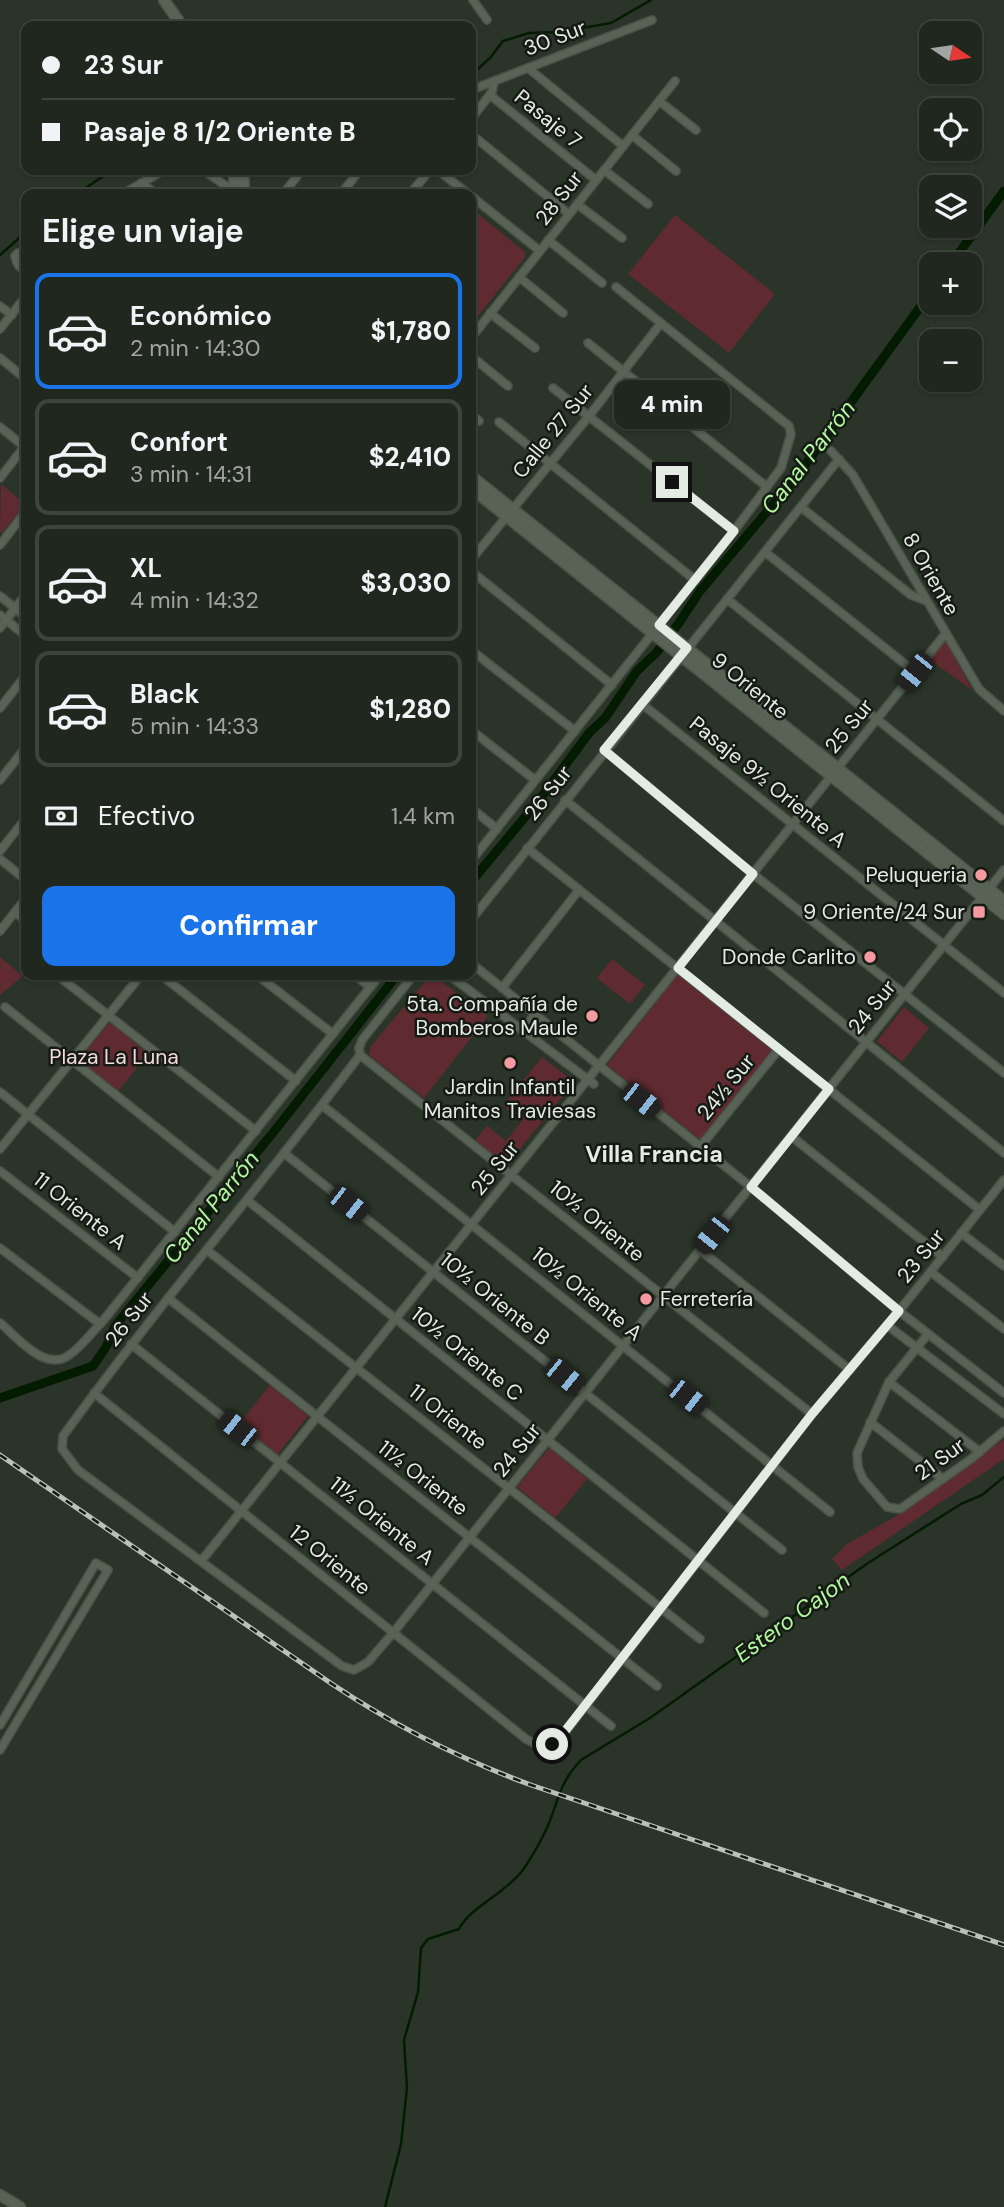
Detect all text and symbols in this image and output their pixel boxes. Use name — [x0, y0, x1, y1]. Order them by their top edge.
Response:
street label: 30 Sur — [520, 13, 590, 63]
north arrow — [919, 21, 982, 84]
map controls — [919, 21, 982, 392]
text: 23 Sur — [84, 48, 163, 82]
street label: Pasaje 7 — [509, 83, 587, 155]
button: locate — [919, 98, 982, 161]
text: Pasaje 8 1/2 Oriente B — [84, 115, 356, 149]
street label: 28 Sur — [529, 165, 589, 231]
button: layers — [919, 175, 982, 238]
text: Elige un viaje — [42, 210, 244, 252]
button: + — [919, 252, 982, 315]
text: Económico — [130, 299, 272, 333]
icon: car — [46, 300, 109, 363]
text: $1,780 — [370, 314, 451, 348]
button: − — [919, 329, 982, 392]
text: 2 min · 14:30 — [130, 333, 260, 363]
street label: Calle 27 Sur — [506, 378, 600, 484]
callout: 4 min — [614, 380, 730, 430]
text: 4 min — [641, 389, 703, 419]
water label: Canal Parrón — [754, 394, 862, 520]
text: Confort — [130, 425, 228, 459]
icon: car — [46, 426, 109, 489]
text: $2,410 — [369, 440, 451, 474]
text: 3 min · 14:31 — [130, 459, 252, 489]
route end — [656, 466, 688, 498]
street label: 8 Oriente — [896, 527, 966, 621]
text: XL — [130, 551, 162, 585]
icon: car — [46, 552, 109, 615]
text: $3,030 — [361, 566, 451, 600]
text: 4 min · 14:32 — [130, 585, 259, 615]
street label: 9 Oriente — [706, 646, 794, 726]
car — [894, 649, 937, 695]
text: Black — [130, 677, 200, 711]
icon: car — [46, 678, 109, 741]
text: $1,280 — [369, 692, 451, 726]
street label: 25 Sur — [818, 693, 880, 759]
street label: Pasaje 9½ Oriente A — [684, 710, 852, 854]
text: 5 min · 14:33 — [130, 711, 259, 741]
street label: 26 Sur — [518, 759, 579, 826]
icon: cash — [42, 797, 80, 835]
text: Efectivo — [98, 799, 195, 833]
text: 1.4 km — [391, 801, 455, 831]
place label: Peluqueria — [865, 861, 967, 889]
marker: Peluqueria — [973, 867, 989, 883]
button: Confirmar — [42, 886, 455, 966]
place label: 9 Oriente/24 Sur — [803, 898, 965, 926]
marker: 9 Oriente/24 Sur — [971, 904, 987, 920]
place label: Donde Carlito — [722, 943, 856, 971]
marker: Donde Carlito — [862, 949, 878, 965]
street label: 24 Sur — [842, 974, 903, 1040]
place label: 5ta. Compañía de Bomberos Maule — [406, 990, 578, 1042]
marker: 5ta. Compañía de Bomberos Maule — [584, 1008, 600, 1024]
park label: Plaza La Luna — [49, 1043, 179, 1071]
street label: 24½ Sur — [691, 1048, 761, 1126]
marker: Jardin Infantil Manitos Traviesas — [502, 1055, 518, 1071]
place label: Jardin Infantil Manitos Traviesas — [424, 1073, 596, 1125]
car — [618, 1079, 665, 1121]
street label: 25 Sur — [464, 1135, 526, 1201]
district label: Villa Francia — [585, 1139, 723, 1169]
water label: Canal Parrón — [156, 1145, 266, 1269]
street label: 11 Oriente A — [28, 1166, 132, 1256]
street label: 10½ Oriente — [543, 1174, 651, 1268]
car — [325, 1183, 372, 1225]
car — [691, 1212, 734, 1258]
street label: 23 Sur — [891, 1223, 952, 1289]
street label: 10½ Oriente A — [526, 1241, 648, 1347]
street label: 10½ Oriente B — [434, 1246, 556, 1352]
street label: 26 Sur — [99, 1285, 160, 1352]
place label: Ferretería — [660, 1285, 753, 1313]
marker: Ferretería — [638, 1291, 654, 1307]
street label: 10½ Oriente C — [405, 1300, 529, 1408]
car — [542, 1355, 587, 1397]
car — [664, 1376, 711, 1418]
street label: 11 Oriente — [403, 1378, 493, 1456]
car — [215, 1408, 262, 1450]
street label: 24 Sur — [487, 1417, 548, 1483]
street label: 21 Sur — [909, 1431, 971, 1487]
street label: 11½ Oriente — [372, 1434, 474, 1522]
street label: 11½ Oriente A — [324, 1470, 440, 1572]
street label: 12 Oriente — [283, 1519, 377, 1601]
water label: Estero Cajon — [728, 1565, 856, 1669]
route start — [536, 1728, 568, 1760]

